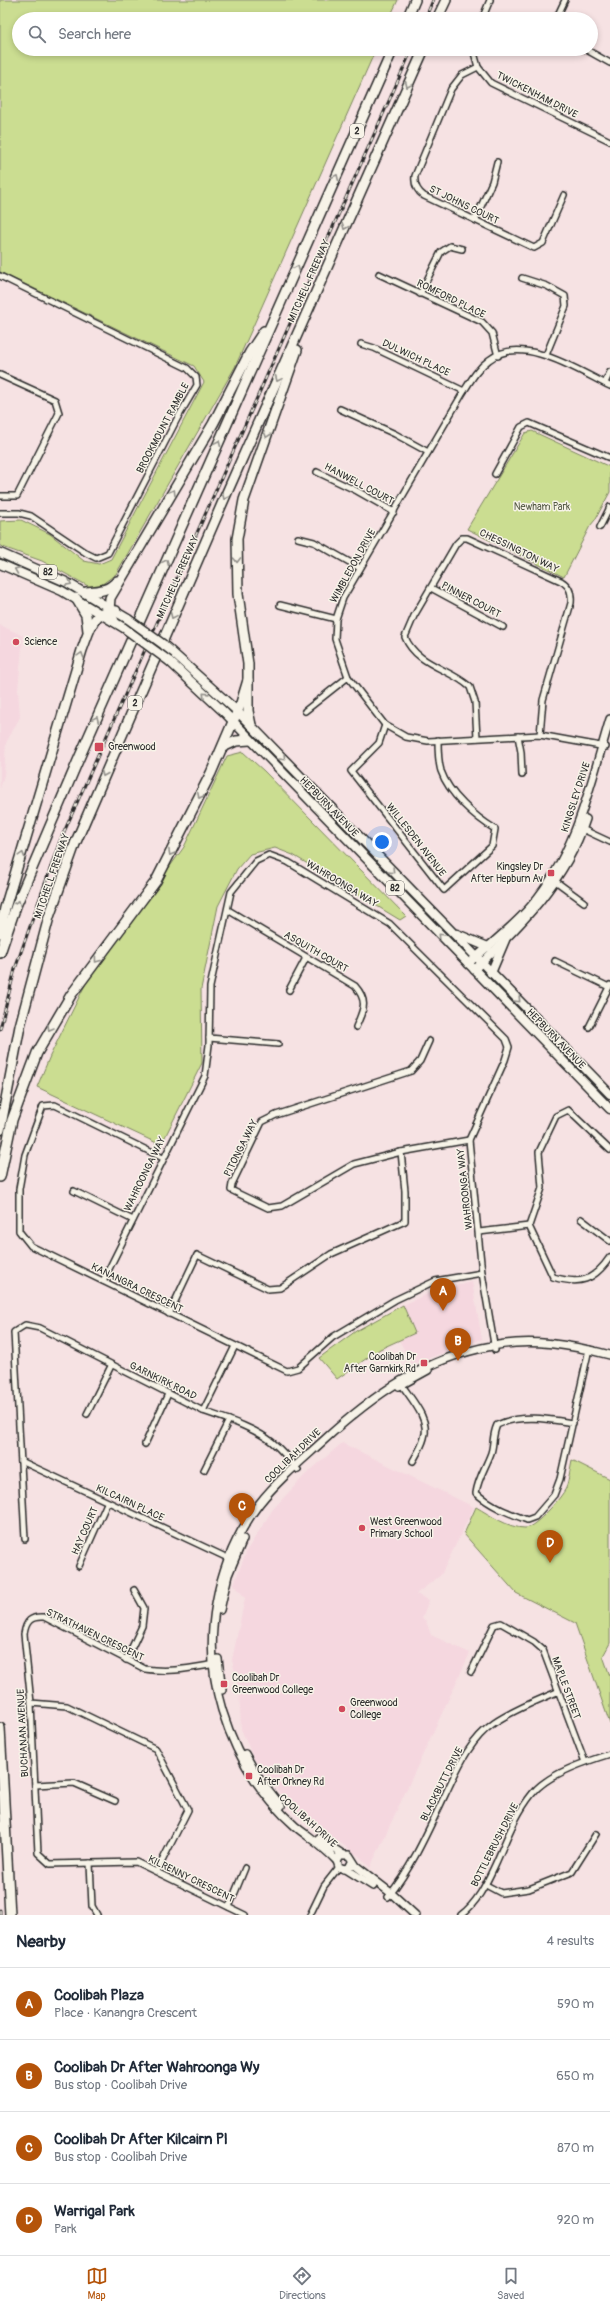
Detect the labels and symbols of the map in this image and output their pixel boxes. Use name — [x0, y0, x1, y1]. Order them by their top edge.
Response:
street label: TWICKENHAM DRIVE — [494, 69, 580, 121]
one-way arrow — [405, 80, 413, 88]
road number: 2 — [350, 124, 364, 138]
one-way arrow — [331, 174, 339, 182]
street label: ST JOHNS COURT — [427, 183, 501, 227]
one-way arrow — [342, 222, 350, 230]
street label: MITCHELL FREEWAY — [285, 238, 333, 324]
one-way arrow — [292, 264, 300, 271]
street label: ROMFORD PLACE — [415, 277, 487, 321]
street label: DULWICH PLACE — [380, 337, 452, 379]
one-way arrow — [275, 374, 283, 382]
street label: BROOKMOUNT RAMBLE — [134, 381, 192, 475]
one-way arrow — [264, 431, 272, 438]
one-way arrow — [214, 440, 222, 447]
street label: HANWELL COURT — [322, 461, 396, 508]
one-way arrow — [169, 489, 176, 496]
one-way arrow — [222, 493, 230, 501]
park label: Newham Park — [514, 501, 571, 513]
street label: WIMBLEDON DRIVE — [328, 527, 378, 605]
street label: CHESSINGTON WAY — [477, 527, 561, 575]
street label: MITCHELL FREEWAY — [154, 534, 202, 620]
one-way arrow — [233, 557, 241, 563]
one-way arrow — [161, 559, 169, 566]
road number: 82 — [39, 565, 57, 579]
one-way arrow — [13, 567, 20, 575]
one-way arrow — [65, 578, 72, 586]
street label: PINNER COURT — [439, 579, 503, 621]
one-way arrow — [170, 612, 178, 620]
place label: Science — [24, 636, 57, 648]
marker: Science — [11, 637, 21, 647]
one-way arrow — [76, 652, 85, 659]
one-way arrow — [202, 692, 210, 699]
road number: 2 — [128, 696, 142, 710]
one-way arrow — [91, 716, 99, 724]
marker: Greenwood — [93, 741, 105, 753]
place label: Greenwood — [108, 741, 156, 753]
one-way arrow — [278, 753, 286, 761]
street label: KINGSLEY DRIVE — [559, 760, 593, 834]
one-way arrow — [100, 770, 108, 777]
street label: HEPBURN AVENUE — [297, 774, 361, 840]
one-way arrow — [197, 792, 205, 799]
street label: WILLESDEN AVENUE — [384, 801, 448, 879]
street label: MITCHELL FREEWAY — [32, 832, 72, 920]
your location — [372, 832, 392, 852]
one-way arrow — [169, 849, 176, 856]
one-way arrow — [17, 851, 26, 858]
street label: WAHROONGA WAY — [304, 858, 380, 910]
place label: Kingsley Dr After Hepburn Av — [470, 861, 543, 885]
one-way arrow — [387, 866, 395, 874]
marker: Kingsley Dr After Hepburn Av — [546, 868, 556, 878]
road number: 82 — [386, 881, 404, 895]
one-way arrow — [13, 900, 21, 907]
street label: ASQUITH COURT — [282, 929, 351, 975]
one-way arrow — [438, 933, 446, 941]
one-way arrow — [95, 955, 102, 962]
one-way arrow — [513, 995, 521, 1003]
street label: HEPBURN AVENUE — [524, 1006, 588, 1072]
one-way arrow — [48, 1024, 55, 1031]
street label: PITONGA WAY — [221, 1117, 261, 1179]
street label: WAHROONGA WAY — [122, 1135, 168, 1213]
street label: WAHROONGA WAY — [455, 1148, 475, 1230]
street label: KANANGRA CRESCENT — [89, 1261, 185, 1316]
pin: A — [430, 1278, 456, 1311]
pin: B — [445, 1328, 471, 1361]
place label: Coolibah Dr After Garnkirk Rd — [344, 1351, 416, 1375]
marker: Coolibah Dr After Garnkirk Rd — [419, 1358, 429, 1368]
street label: GARNKIRK ROAD — [127, 1360, 199, 1402]
street label: COOLIBAH DRIVE — [262, 1426, 324, 1486]
street label: KILCAIRN PLACE — [94, 1482, 166, 1524]
pin: C — [229, 1493, 255, 1526]
street label: HAY COURT — [69, 1505, 101, 1557]
place label: West Greenwood Primary School — [370, 1516, 442, 1540]
marker: West Greenwood Primary School — [357, 1523, 367, 1533]
pin: D — [537, 1530, 563, 1563]
street label: STRATHAVEN CRESCENT — [44, 1606, 146, 1664]
street label: MAPLE STREET — [549, 1655, 583, 1721]
place label: Coolibah Dr Greenwood College — [232, 1672, 313, 1696]
marker: Coolibah Dr Greenwood College — [219, 1679, 229, 1689]
street label: BUCHANAN AVENUE — [15, 1688, 31, 1778]
place label: Greenwood College — [350, 1697, 398, 1721]
marker: Greenwood College — [337, 1704, 347, 1714]
street label: BLACKBUTT DRIVE — [418, 1745, 466, 1823]
place label: Coolibah Dr After Orkney Rd — [257, 1764, 324, 1788]
marker: Coolibah Dr After Orkney Rd — [244, 1771, 254, 1781]
street label: COOLIBAH DRIVE — [277, 1792, 339, 1850]
street label: BOTTLEBRUSH DRIVE — [469, 1801, 521, 1889]
street label: KILRENNY CRESCENT — [146, 1853, 236, 1905]

